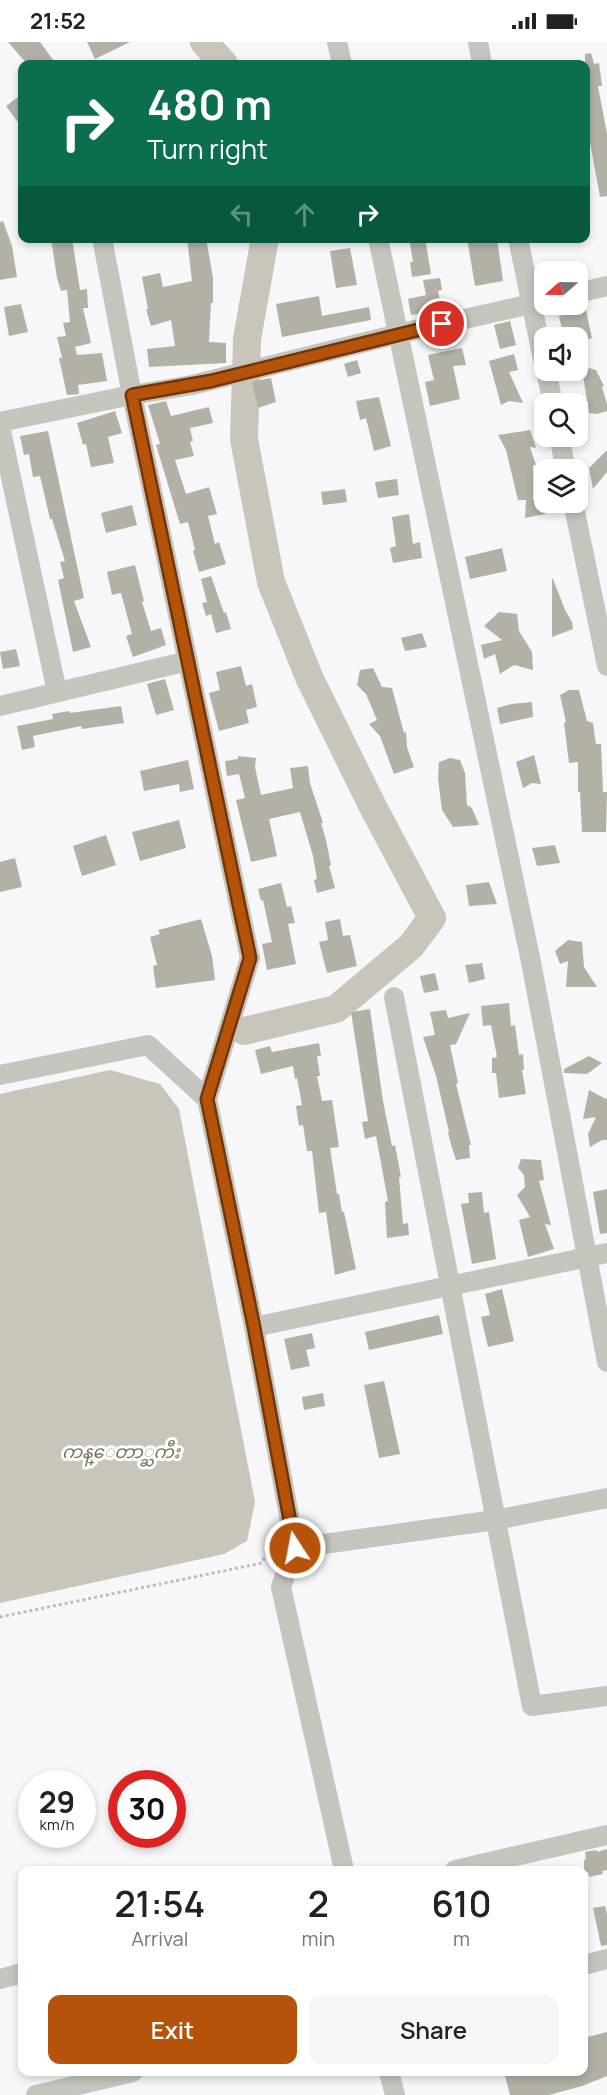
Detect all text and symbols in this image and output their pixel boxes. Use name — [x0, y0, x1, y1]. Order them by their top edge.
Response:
text: 21:52 — [30, 6, 86, 36]
text: 480 m — [147, 75, 272, 133]
icon: right — [48, 84, 126, 162]
text: Turn right — [147, 130, 268, 167]
icon: left — [225, 198, 258, 231]
icon: ahead — [288, 198, 321, 231]
icon: right — [351, 198, 384, 231]
north arrow — [534, 261, 588, 315]
map controls — [534, 261, 588, 513]
pin — [416, 298, 467, 349]
icon: arrive — [425, 307, 458, 340]
button: sound — [534, 327, 588, 381]
button: search — [534, 393, 588, 447]
button: layers — [534, 459, 588, 513]
water label: ကန္ေတာ္ႀကီး — [62, 1439, 182, 1467]
position arrow — [263, 1516, 327, 1580]
speed limit sign: 30 — [108, 1770, 186, 1848]
text: 29 — [39, 1781, 75, 1822]
text: km/h — [40, 1814, 74, 1835]
text: 21:54 — [114, 1879, 205, 1928]
text: 2 — [308, 1879, 329, 1928]
text: 610 — [431, 1879, 492, 1928]
text: Arrival — [131, 1925, 188, 1952]
text: min — [302, 1925, 335, 1952]
text: m — [453, 1925, 470, 1952]
button: Exit — [48, 1995, 297, 2064]
button: Share — [309, 1995, 558, 2064]

